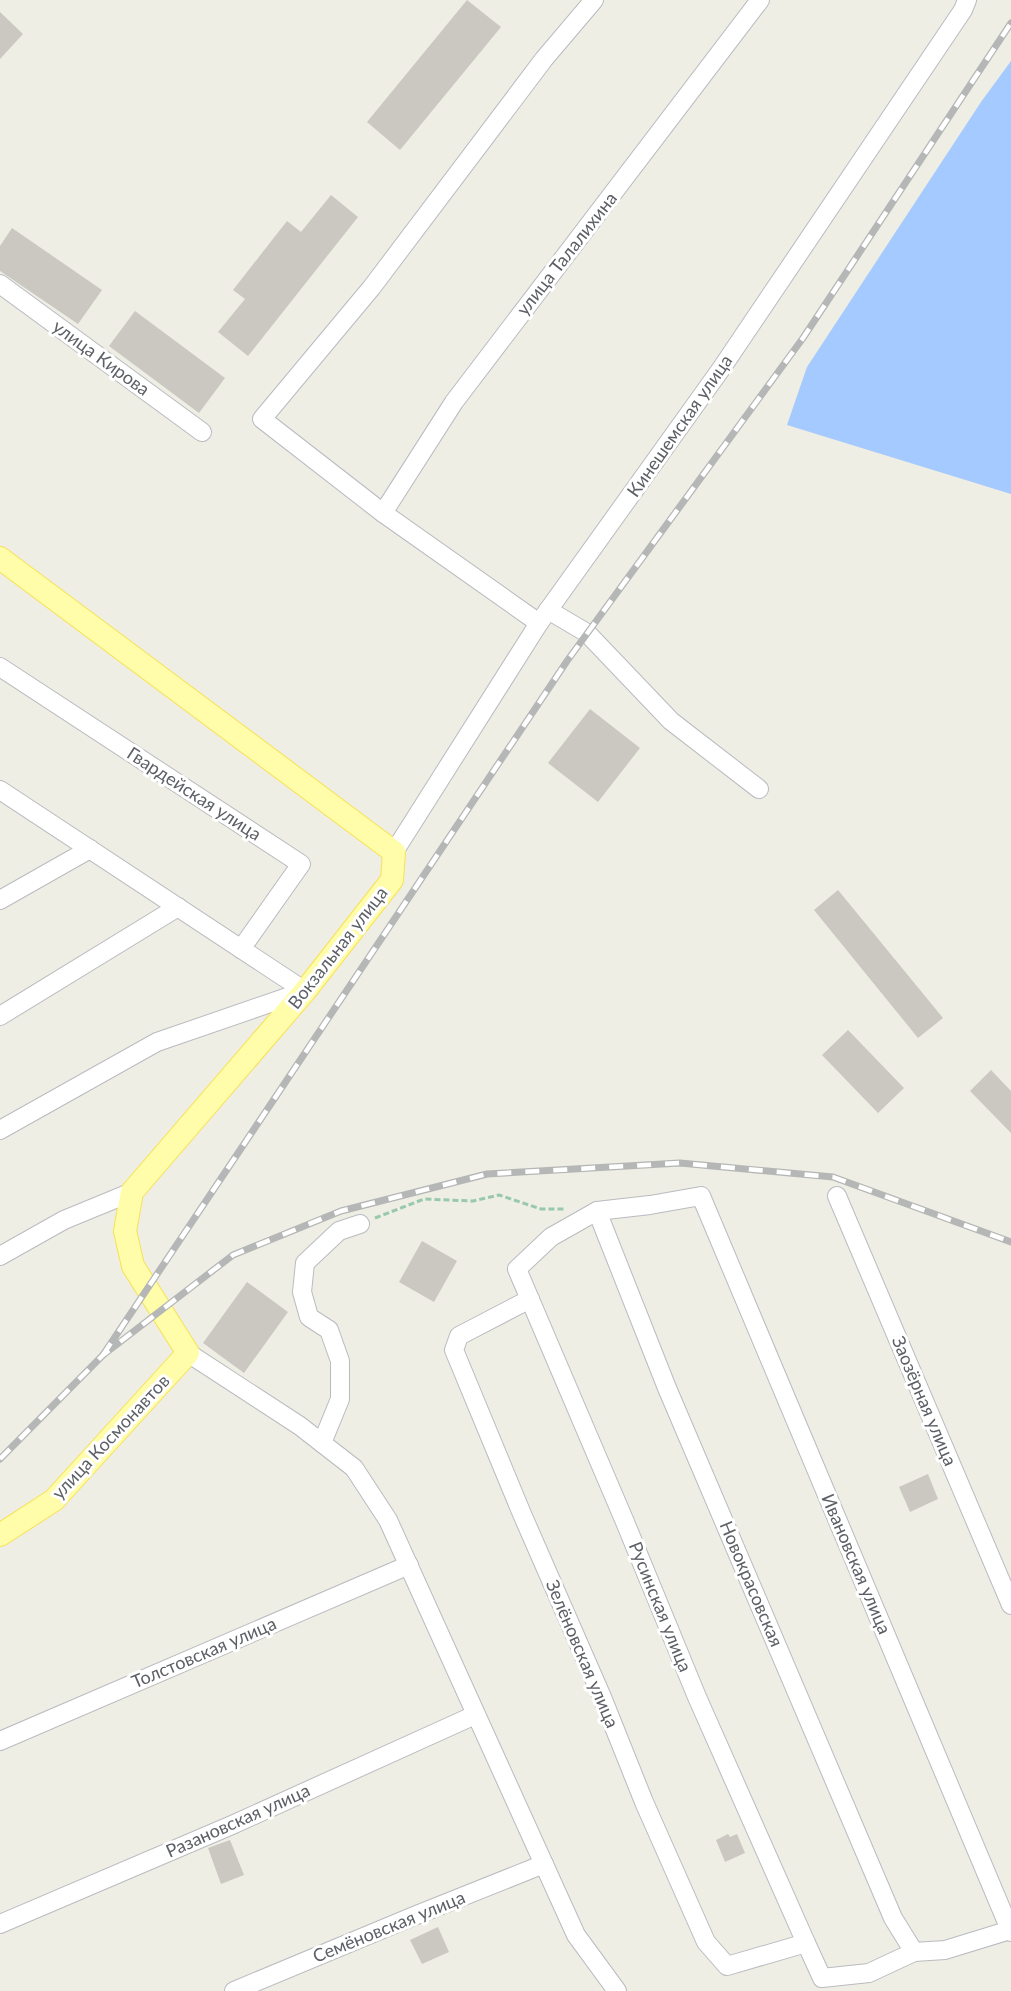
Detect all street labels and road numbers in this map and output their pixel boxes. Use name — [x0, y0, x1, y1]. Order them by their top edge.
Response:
street label: улица Талалихина — [511, 187, 621, 319]
street label: улица Кирова — [49, 315, 154, 400]
street label: Кинешемская улица — [622, 350, 737, 501]
street label: Гвардейская улица — [123, 742, 266, 845]
street label: Вокзальная улица — [283, 882, 392, 1013]
street label: Заозёрная улица — [888, 1333, 962, 1469]
street label: улица Космонавтов — [47, 1369, 174, 1503]
street label: Ивановская улица — [817, 1490, 896, 1637]
street label: Новокрасовская — [716, 1517, 788, 1650]
street label: Русинская улица — [625, 1538, 697, 1675]
street label: Зелёновская улица — [542, 1576, 624, 1731]
street label: Толстовская улица — [128, 1612, 279, 1692]
street label: Разановская улица — [162, 1778, 313, 1862]
street label: Семёновская улица — [309, 1885, 468, 1967]

